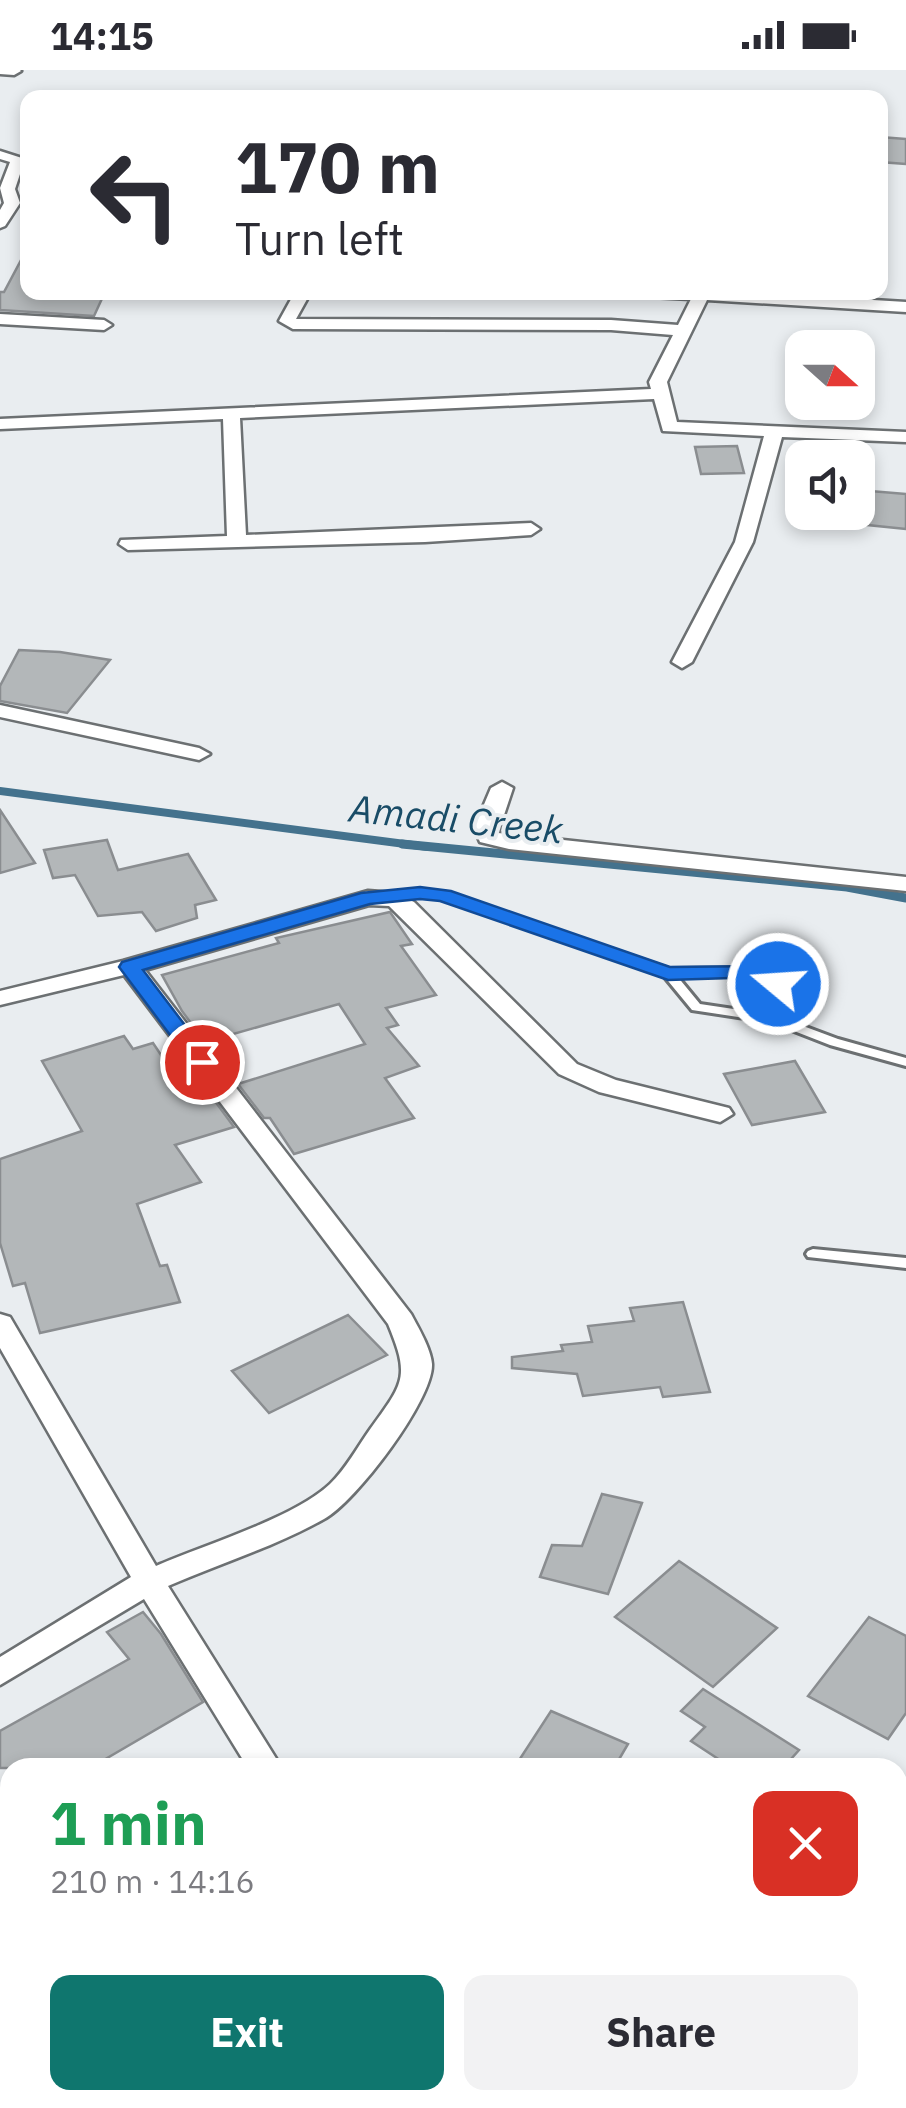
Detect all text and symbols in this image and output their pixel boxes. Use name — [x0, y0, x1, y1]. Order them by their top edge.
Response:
text: 14:15 — [50, 11, 154, 60]
text: 170 m — [235, 121, 440, 212]
icon: left — [70, 130, 200, 260]
text: Turn left — [235, 209, 404, 267]
north arrow — [785, 330, 875, 420]
map controls — [785, 330, 875, 530]
button: sound — [785, 440, 875, 530]
water label: Amadi Creek — [345, 782, 566, 854]
position arrow — [726, 932, 830, 1036]
pin — [160, 1020, 245, 1105]
icon: arrive — [175, 1035, 230, 1090]
text: 1 min — [50, 1783, 207, 1862]
button: close — [753, 1791, 858, 1896]
text: 210 m · 14:16 — [50, 1860, 255, 1902]
button: Exit — [50, 1975, 444, 2090]
button: Share — [464, 1975, 858, 2090]

